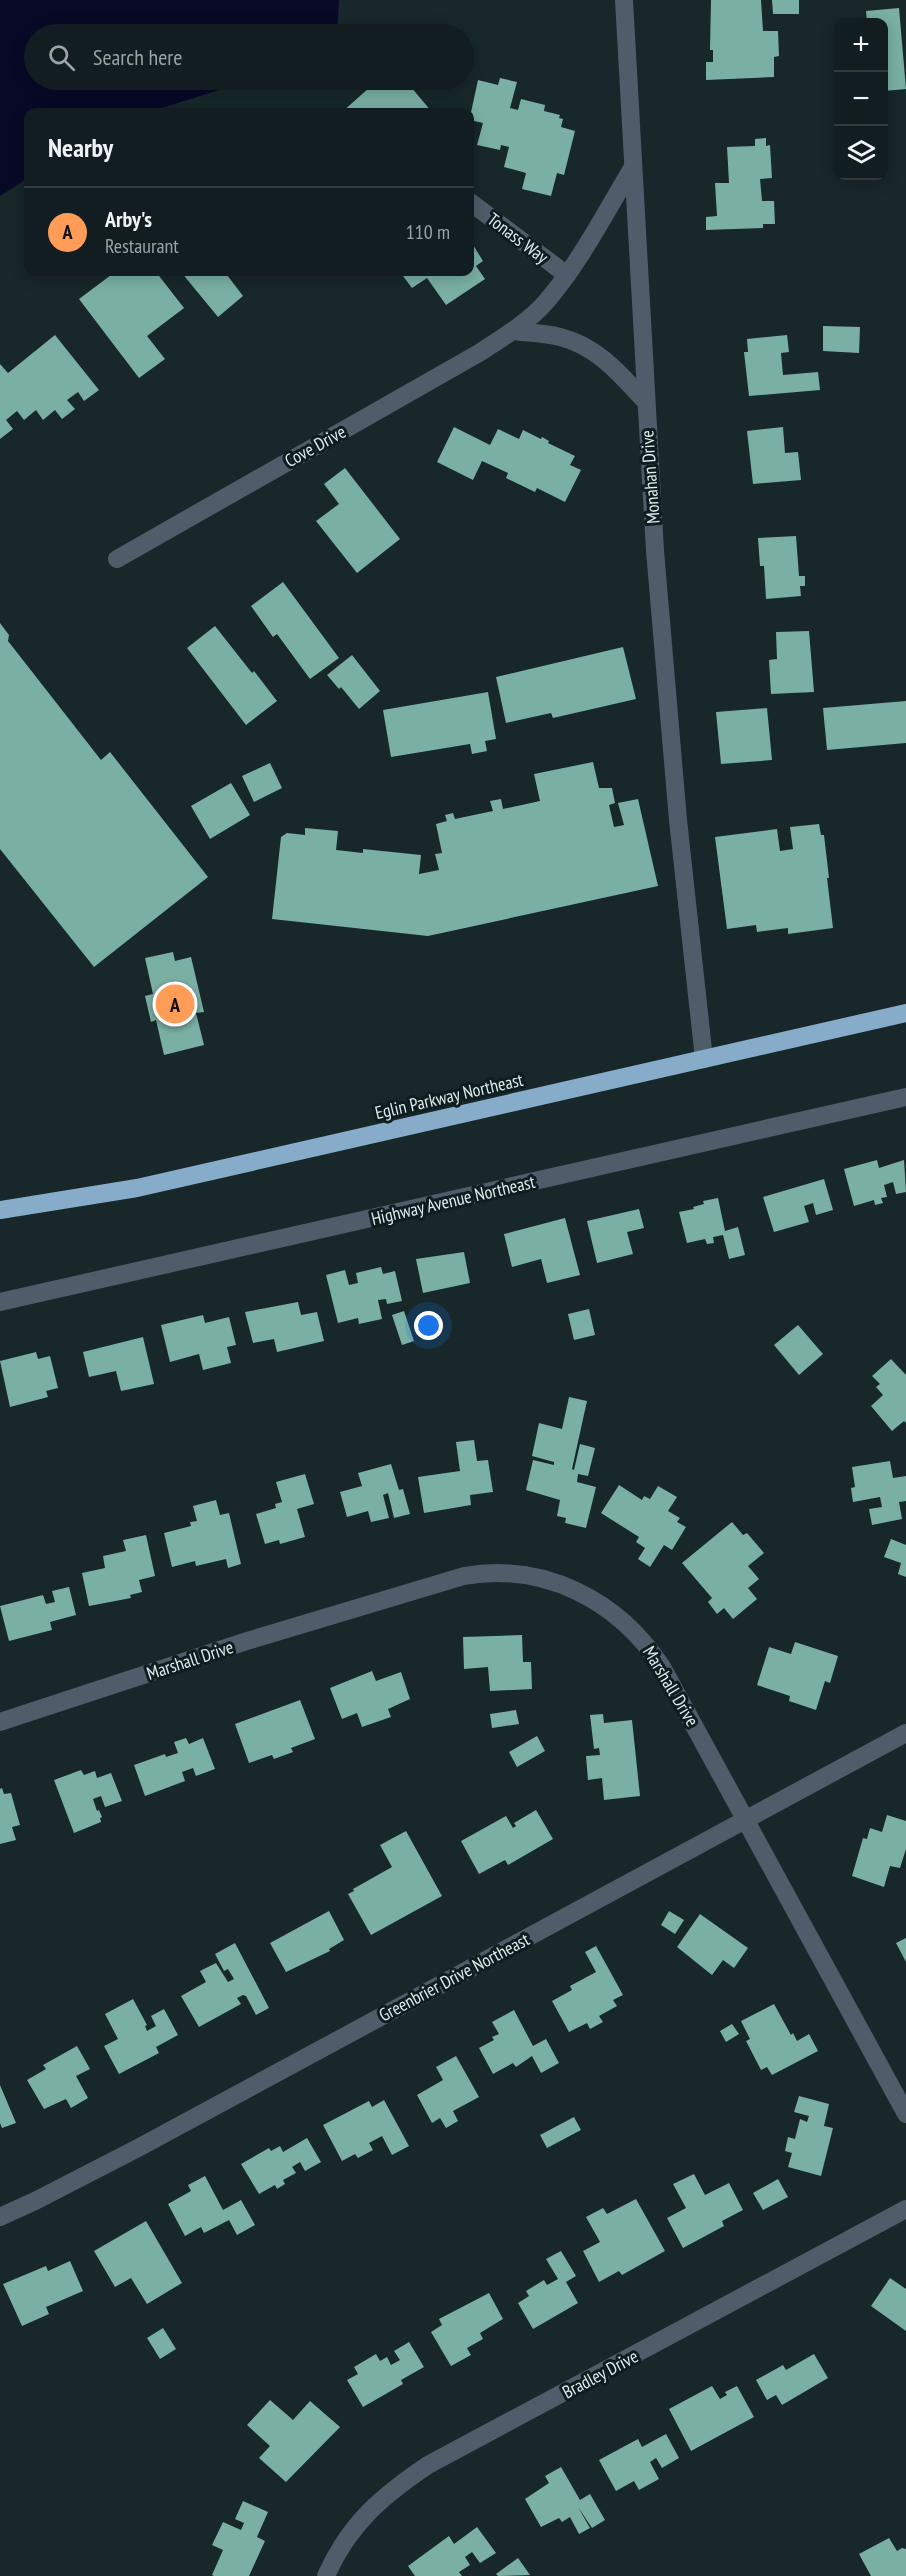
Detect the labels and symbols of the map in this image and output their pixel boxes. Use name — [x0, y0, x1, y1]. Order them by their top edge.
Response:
street label: Tonass Way — [483, 208, 553, 268]
street label: Cove Drive — [280, 420, 350, 472]
street label: Monahan Drive — [635, 429, 665, 525]
pin: A — [156, 982, 195, 1026]
street label: Eglin Parkway Northeast — [373, 1068, 525, 1124]
street label: Highway Avenue Northeast — [369, 1170, 537, 1230]
your location — [414, 1311, 443, 1340]
street label: Marshall Drive — [144, 1635, 236, 1685]
street label: Marshall Drive — [638, 1642, 704, 1730]
street label: Greenbrier Drive Northeast — [375, 1928, 533, 2026]
street label: Bradley Drive — [558, 2344, 642, 2404]

